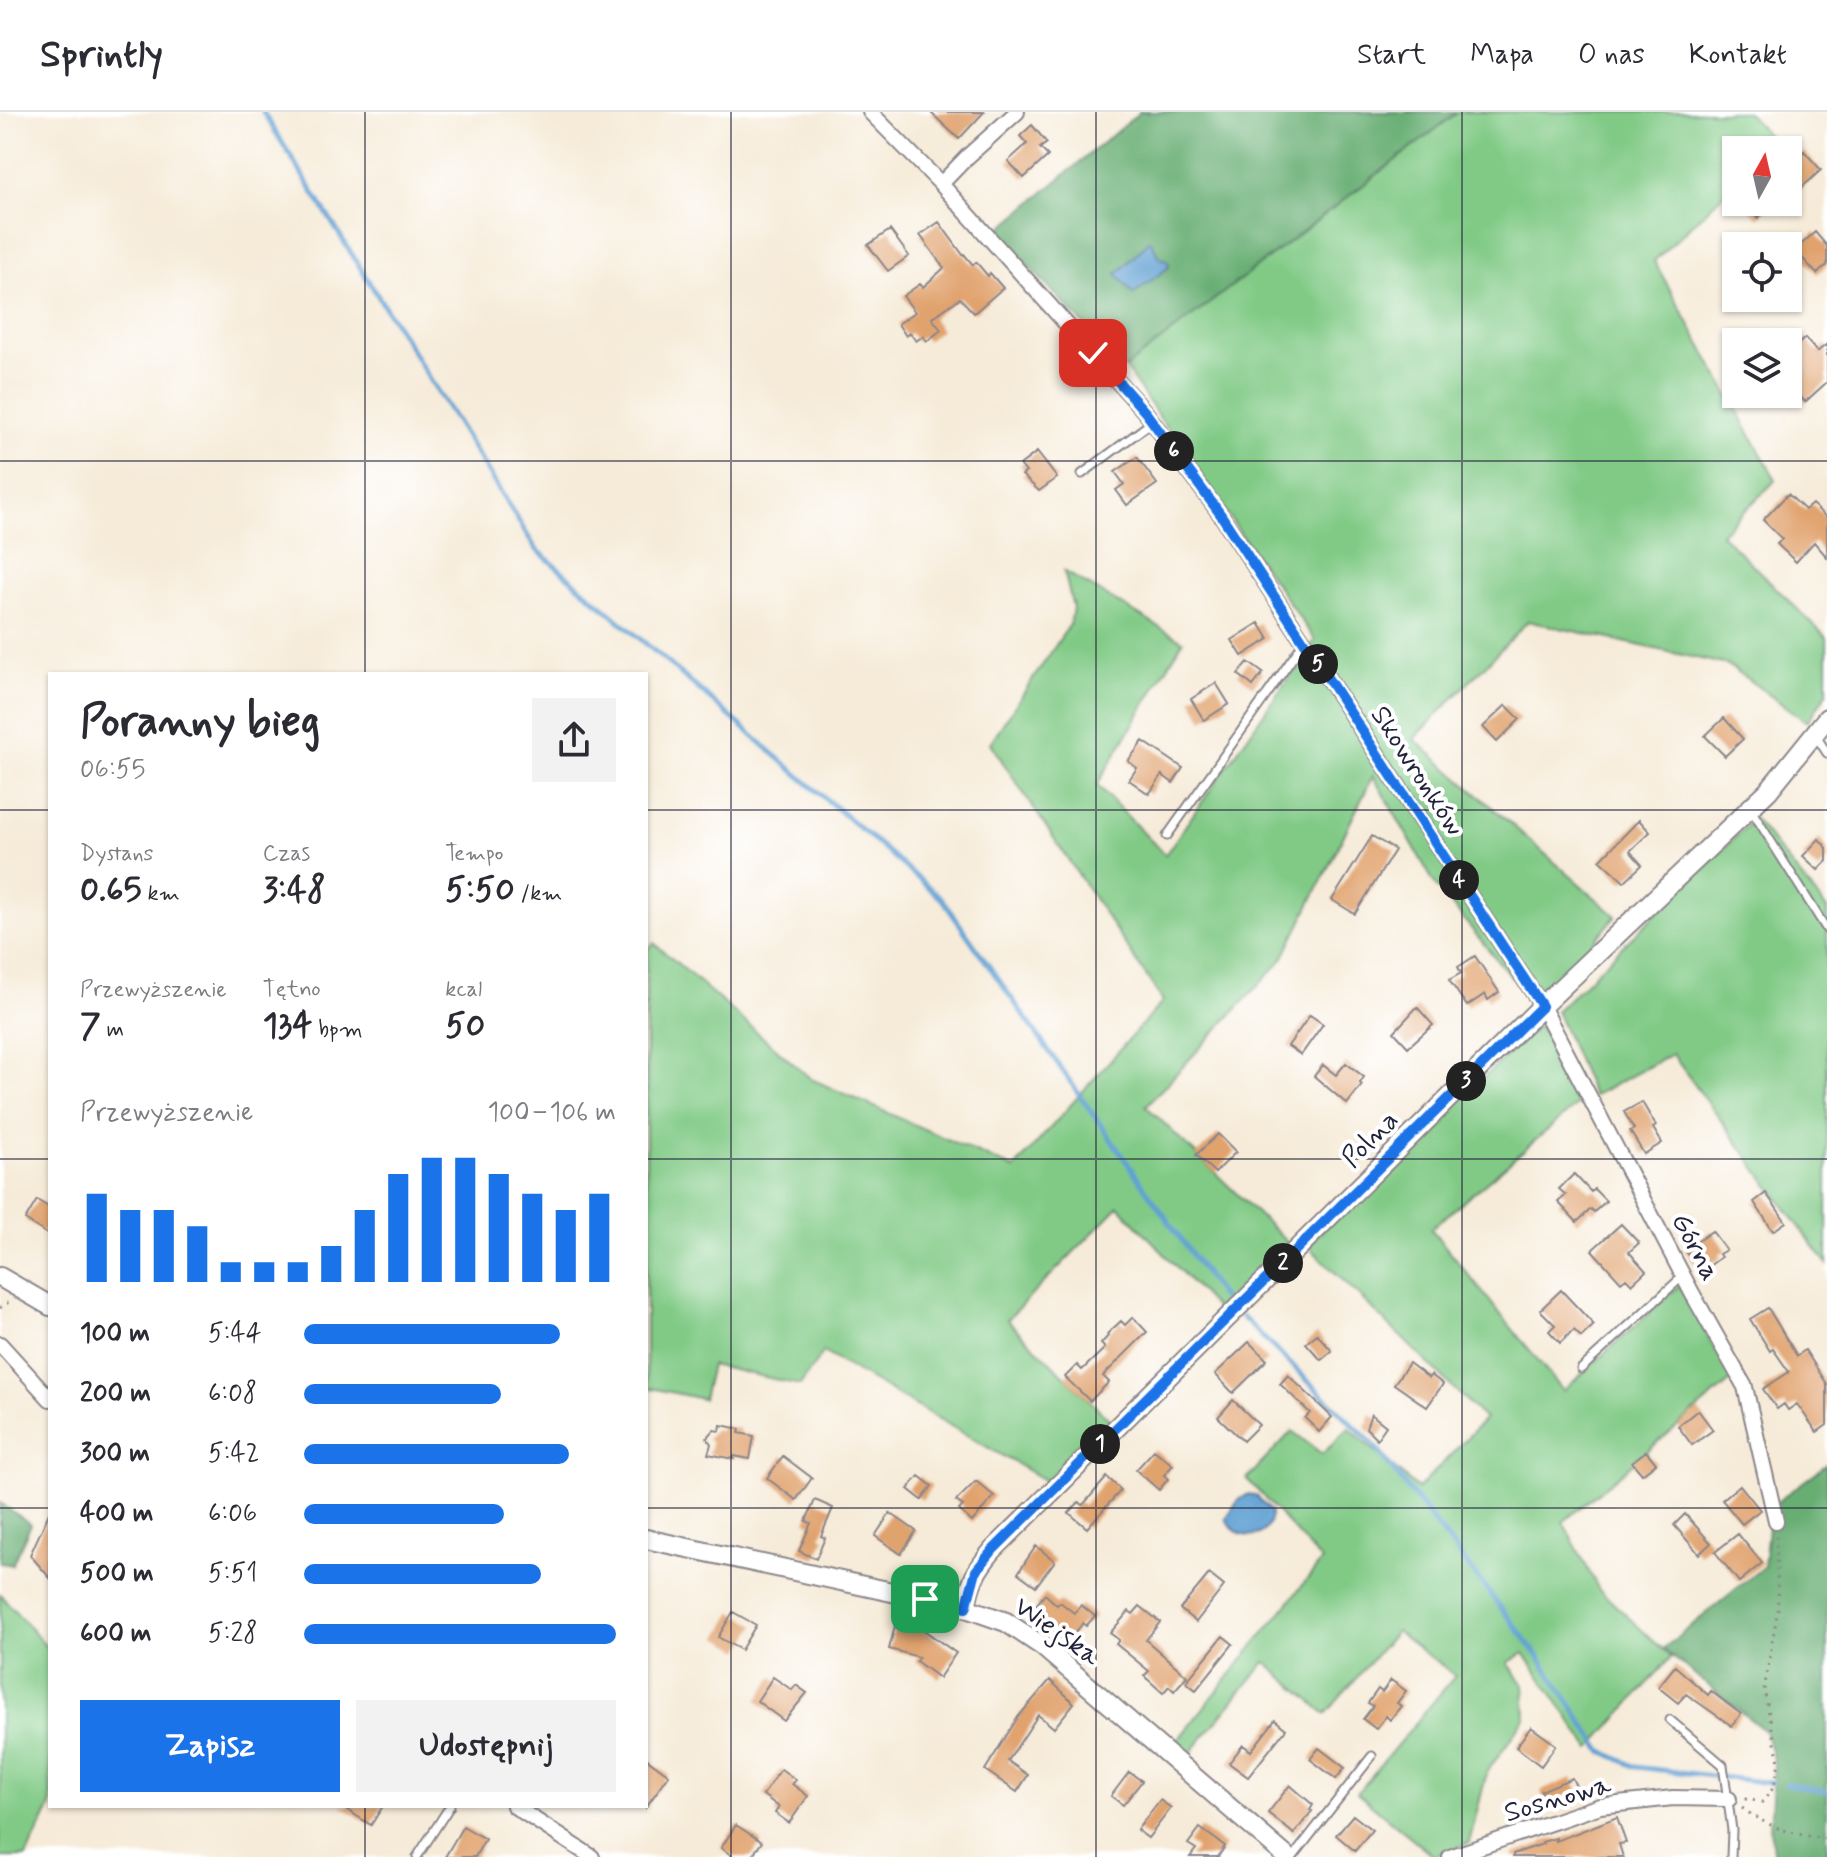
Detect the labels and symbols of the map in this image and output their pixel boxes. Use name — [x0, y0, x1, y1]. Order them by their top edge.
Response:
north arrow — [1722, 136, 1802, 216]
pin — [1059, 319, 1127, 387]
pin: 6 — [1154, 431, 1194, 471]
pin: 5 — [1298, 644, 1338, 684]
street label: Skowronków — [1361, 699, 1473, 844]
pin: 4 — [1439, 860, 1479, 900]
pin: 3 — [1446, 1061, 1486, 1101]
street label: Polna — [1334, 1103, 1408, 1177]
street label: Górna — [1662, 1207, 1728, 1287]
pin: 2 — [1263, 1243, 1303, 1283]
pin: 1 — [1080, 1424, 1120, 1464]
pin — [891, 1565, 959, 1633]
street label: Wiejska — [1006, 1589, 1107, 1675]
street label: Sosnowa — [1500, 1767, 1615, 1832]

